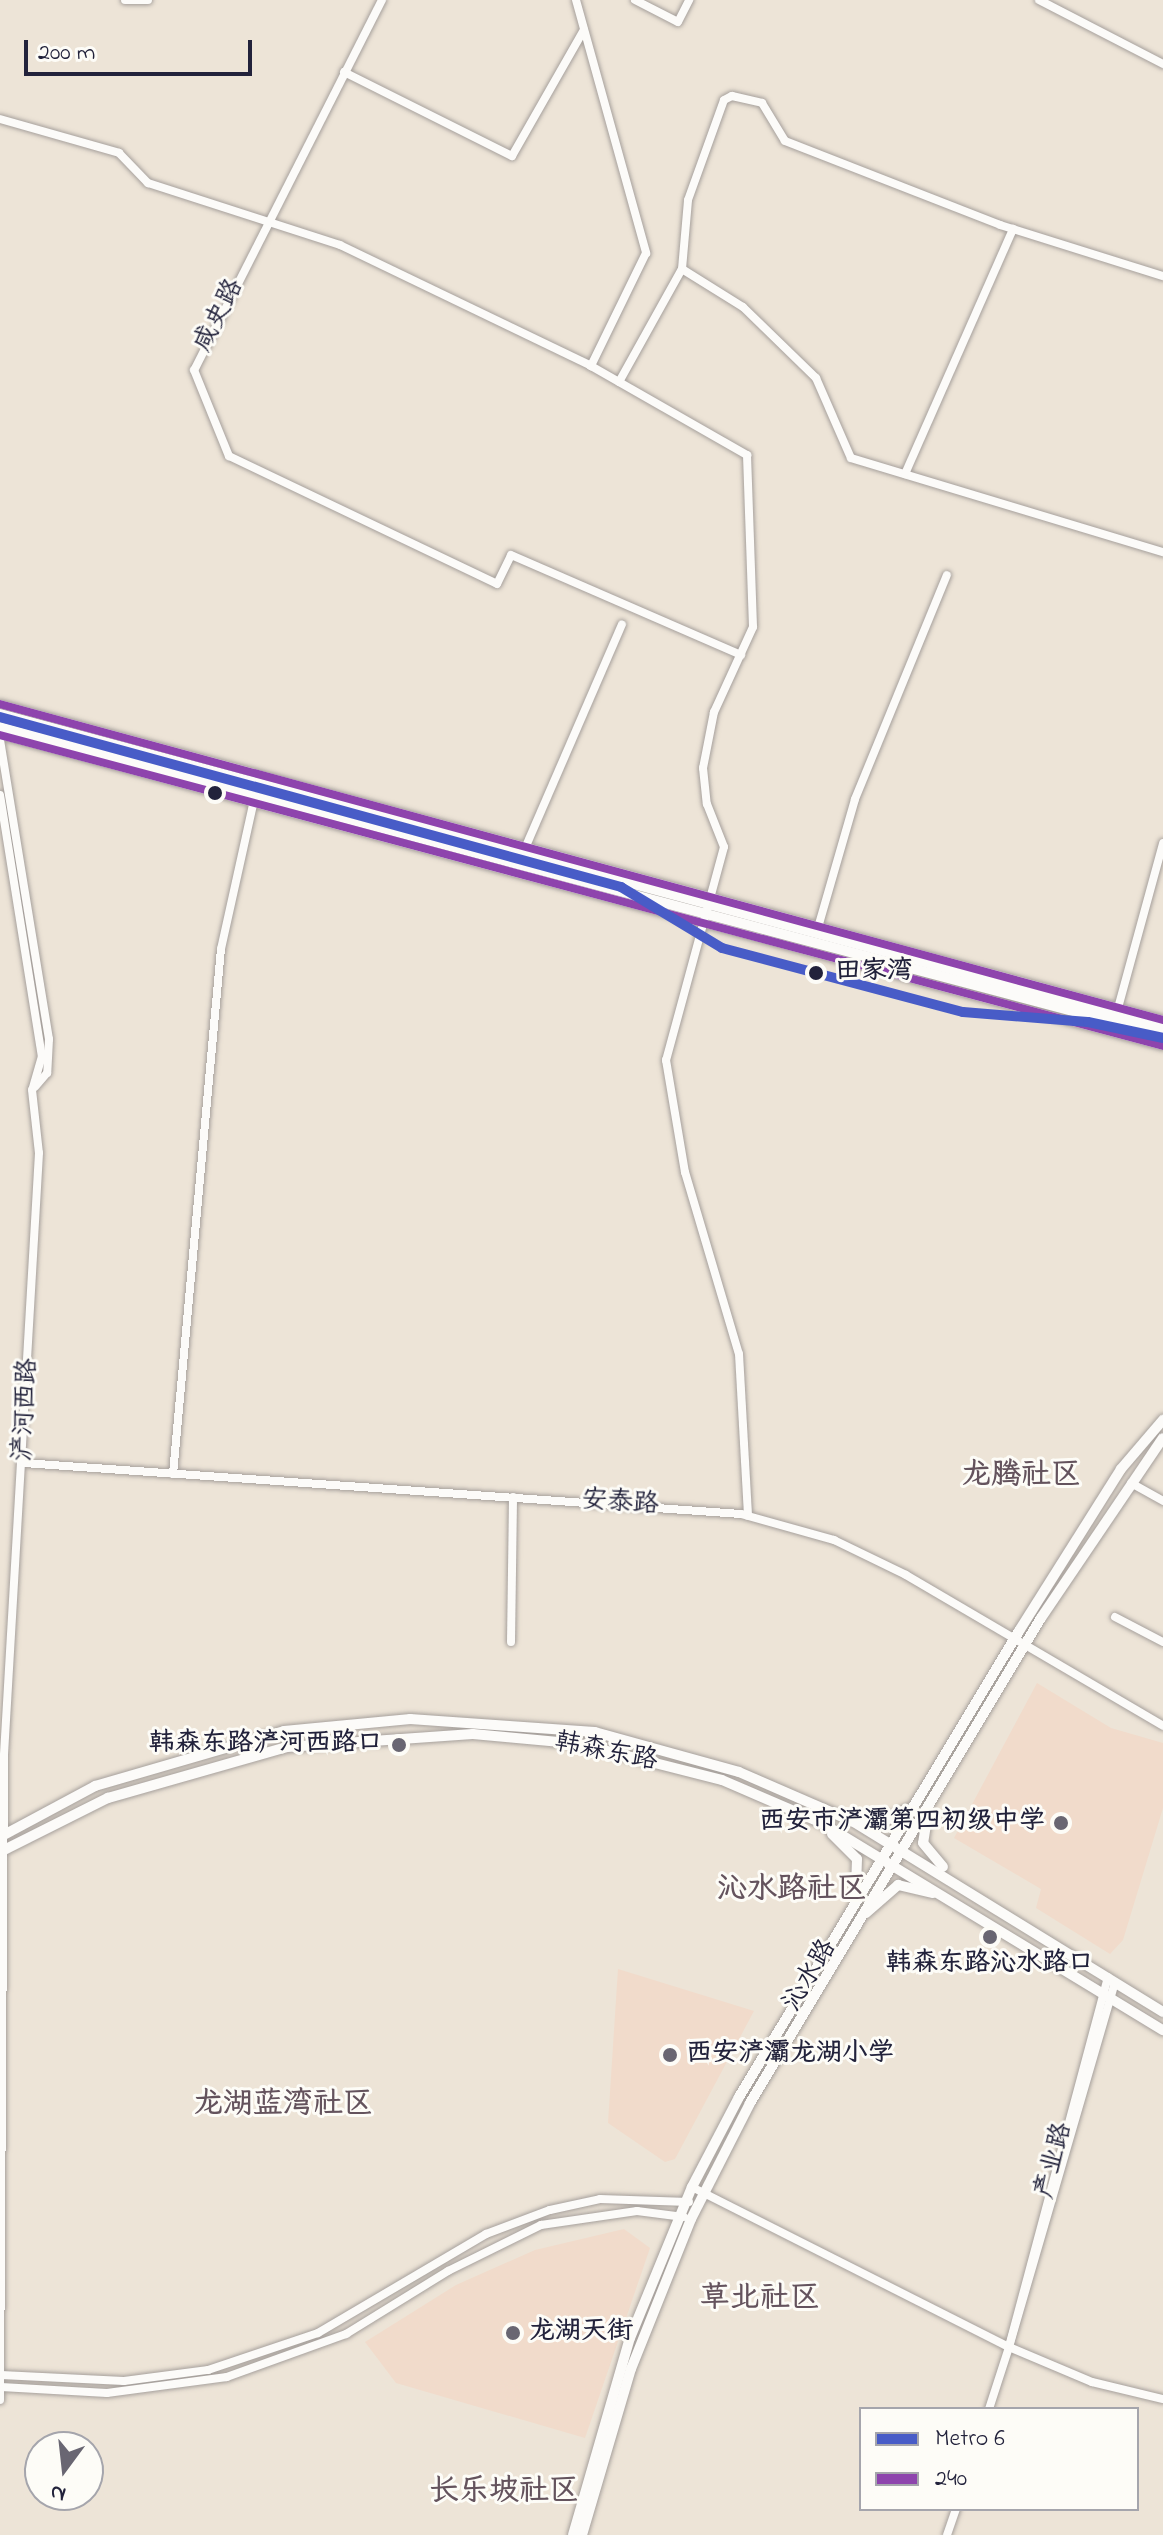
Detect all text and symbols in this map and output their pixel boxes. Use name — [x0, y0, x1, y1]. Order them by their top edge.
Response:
scale bar — [28, 24, 256, 74]
text: 200 m — [38, 36, 95, 71]
street label: 咸史路 — [188, 274, 252, 358]
unlabelled marker — [207, 785, 223, 801]
place label: 田家湾 — [835, 957, 913, 989]
marker: 田家湾 — [804, 961, 828, 985]
street label: 浐河西路 — [9, 1357, 45, 1463]
district label: 龙腾社区 — [961, 1458, 1081, 1494]
street label: 安泰路 — [580, 1486, 660, 1522]
street label: 韩森东路 — [552, 1728, 660, 1778]
place label: 韩森东路浐河西路口 — [149, 1729, 383, 1761]
marker: 韩森东路浐河西路口 — [390, 1736, 408, 1754]
place label: 西安市浐灞第四初级中学 — [759, 1807, 1045, 1839]
marker: 西安市浐灞第四初级中学 — [1052, 1814, 1070, 1832]
district label: 沁水路社区 — [717, 1872, 867, 1908]
marker: 韩森东路沁水路口 — [981, 1928, 999, 1946]
street label: 沁水路 — [778, 1935, 844, 2017]
place label: 韩森东路沁水路口 — [886, 1949, 1094, 1981]
place label: 西安浐灞龙湖小学 — [686, 2039, 894, 2071]
marker: 西安浐灞龙湖小学 — [661, 2046, 679, 2064]
district label: 龙湖蓝湾社区 — [193, 2087, 373, 2123]
street label: 产业路 — [1030, 2119, 1080, 2203]
district label: 草北社区 — [700, 2281, 820, 2317]
place label: 龙湖天街 — [529, 2317, 633, 2349]
marker: 龙湖天街 — [504, 2324, 522, 2342]
legend — [859, 2407, 1139, 2511]
text: Metro 6 — [935, 2422, 1005, 2457]
north arrow — [24, 2431, 104, 2511]
text: 240 — [935, 2462, 967, 2497]
district label: 长乐坡社区 — [429, 2474, 579, 2510]
text: N — [47, 2475, 70, 2510]

